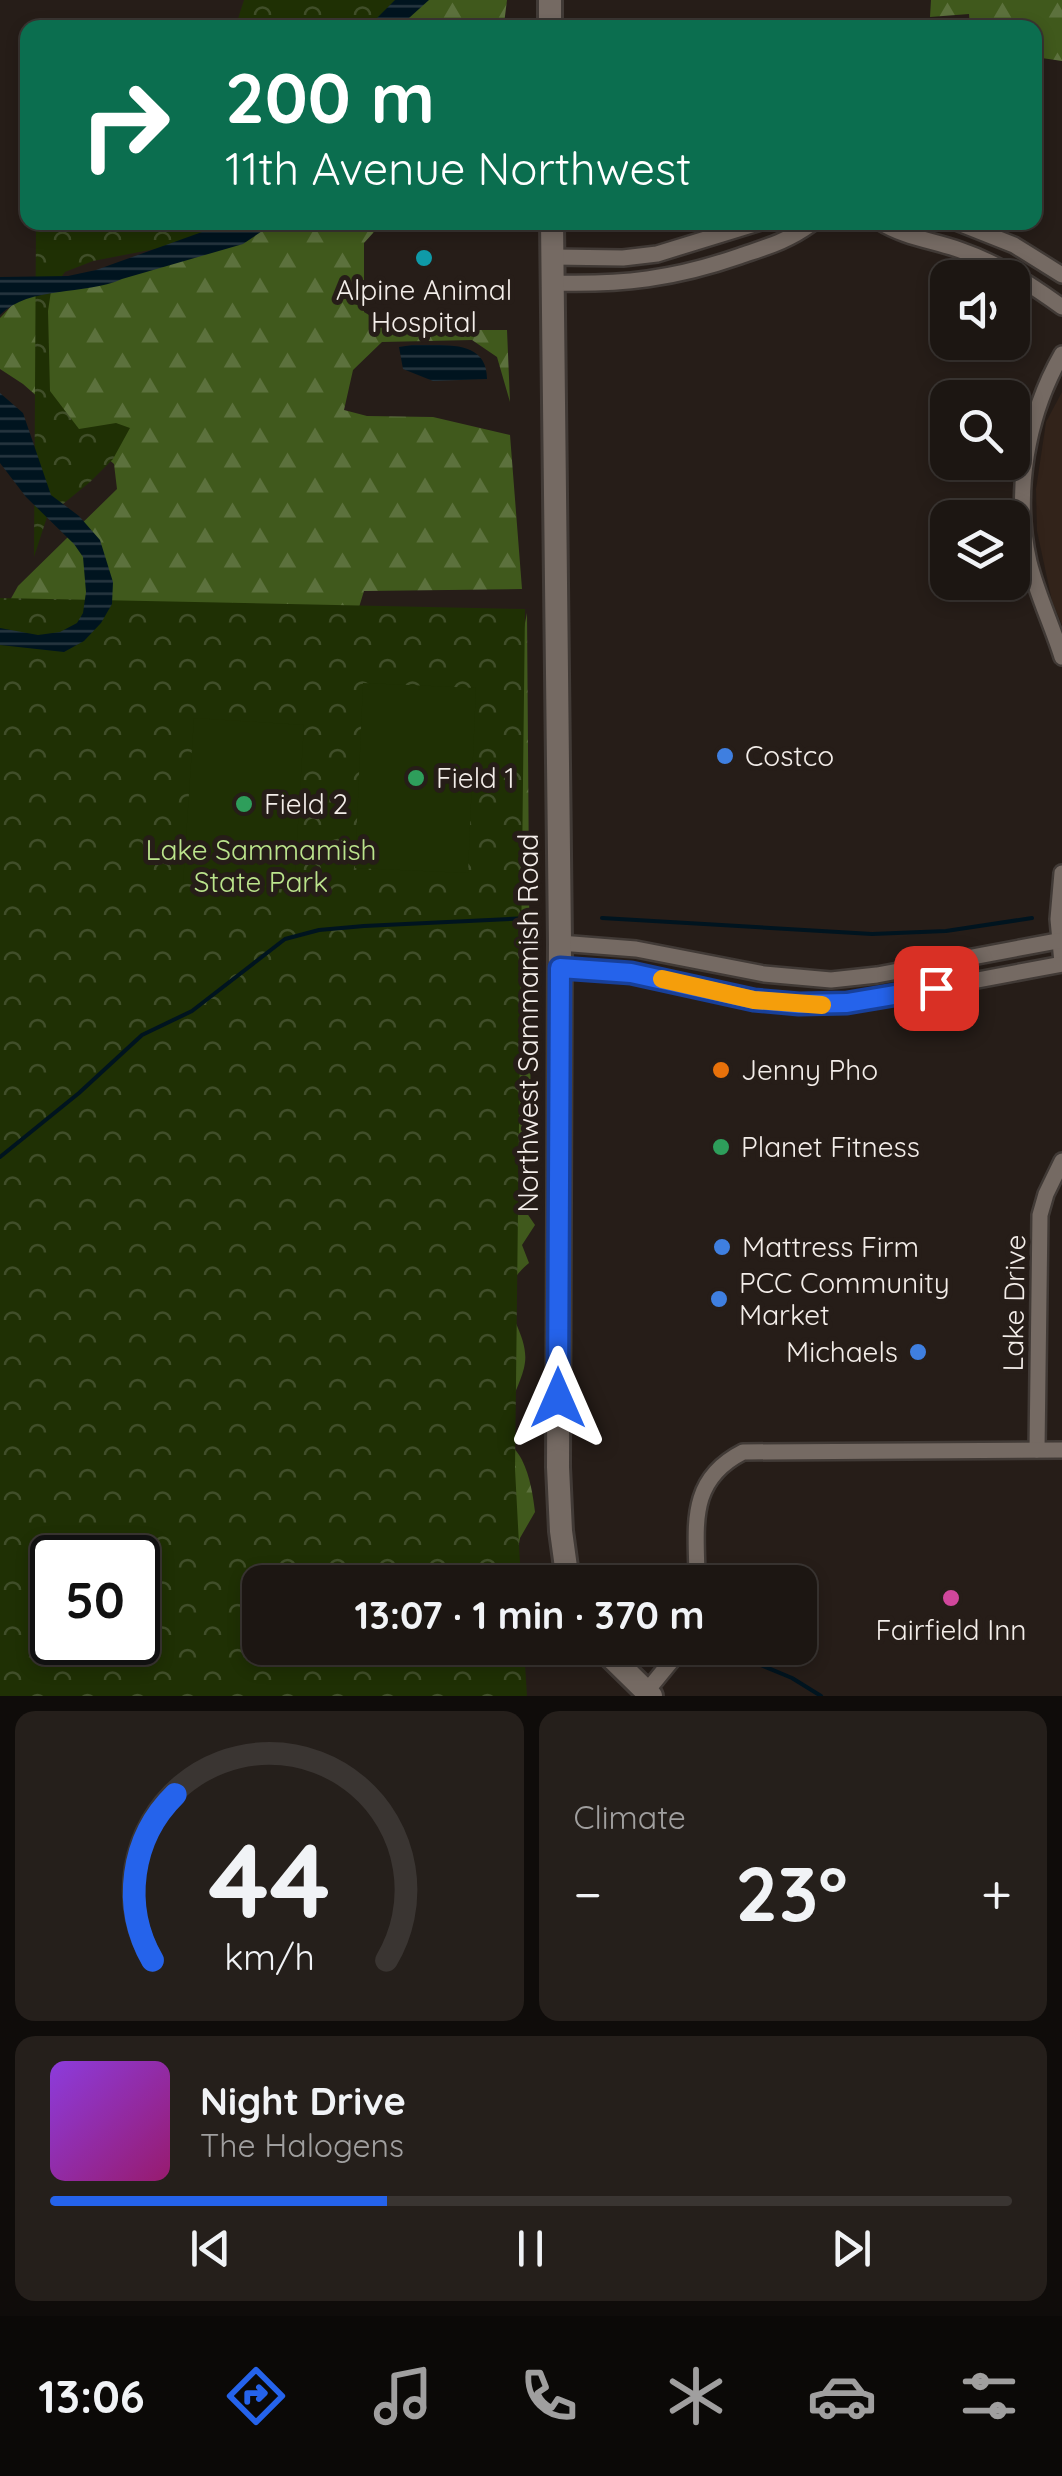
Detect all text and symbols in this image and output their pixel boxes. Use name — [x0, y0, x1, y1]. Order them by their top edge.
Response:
text: 200 m — [225, 53, 435, 141]
icon: right — [60, 60, 190, 190]
text: 11th Avenue Northwest — [225, 140, 691, 196]
marker: Alpine Animal Hospital — [413, 247, 435, 269]
map controls — [930, 260, 1030, 600]
button: sound — [930, 260, 1030, 360]
place label: Alpine Animal Hospital — [336, 272, 512, 339]
button: search — [930, 380, 1030, 480]
button: layers — [930, 500, 1030, 600]
place label: Costco — [745, 738, 834, 773]
marker: Costco — [714, 745, 736, 767]
place label: Field 1 — [436, 760, 515, 795]
marker: Field 1 — [405, 767, 427, 789]
place label: Field 2 — [264, 786, 348, 821]
marker: Field 2 — [233, 793, 255, 815]
park label: Lake Sammamish State Park — [145, 832, 377, 899]
street label: Northwest Sammamish Road — [510, 833, 545, 1213]
pin — [894, 946, 979, 1031]
icon: arrive — [909, 961, 964, 1016]
place label: Jenny Pho — [741, 1052, 878, 1087]
marker: Jenny Pho — [710, 1059, 732, 1081]
place label: Planet Fitness — [741, 1129, 920, 1164]
marker: Planet Fitness — [710, 1136, 732, 1158]
place label: Mattress Firm — [742, 1229, 919, 1264]
street label: Lake Drive — [995, 1234, 1032, 1372]
marker: Mattress Firm — [711, 1236, 733, 1258]
place label: PCC Community Market — [739, 1265, 950, 1332]
marker: PCC Community Market — [708, 1288, 730, 1310]
place label: Michaels — [786, 1334, 898, 1369]
marker: Michaels — [907, 1341, 929, 1363]
position arrow — [506, 1346, 610, 1450]
speed limit sign: 50 — [30, 1535, 160, 1665]
marker: Fairfield Inn — [940, 1587, 962, 1609]
text: 13:07 · 1 min · 370 m — [354, 1591, 705, 1639]
place label: Fairfield Inn — [875, 1612, 1027, 1647]
text: Climate — [574, 1797, 686, 1837]
text: 44 — [208, 1814, 330, 1944]
text: 23° — [735, 1846, 848, 1940]
text: − — [574, 1859, 602, 1928]
text: + — [981, 1859, 1012, 1928]
text: km/h — [224, 1934, 315, 1979]
text: Night Drive — [200, 2077, 406, 2125]
text: The Halogens — [200, 2125, 404, 2165]
icon: previous — [183, 2221, 238, 2276]
icon: pause — [503, 2221, 558, 2276]
icon: next — [824, 2221, 879, 2276]
icon: directions — [221, 2361, 291, 2431]
icon: music — [368, 2361, 438, 2431]
icon: phone — [514, 2361, 584, 2431]
icon: climate — [661, 2361, 731, 2431]
icon: car — [807, 2361, 877, 2431]
icon: filters — [954, 2361, 1024, 2431]
text: 13:06 — [38, 2368, 145, 2424]

